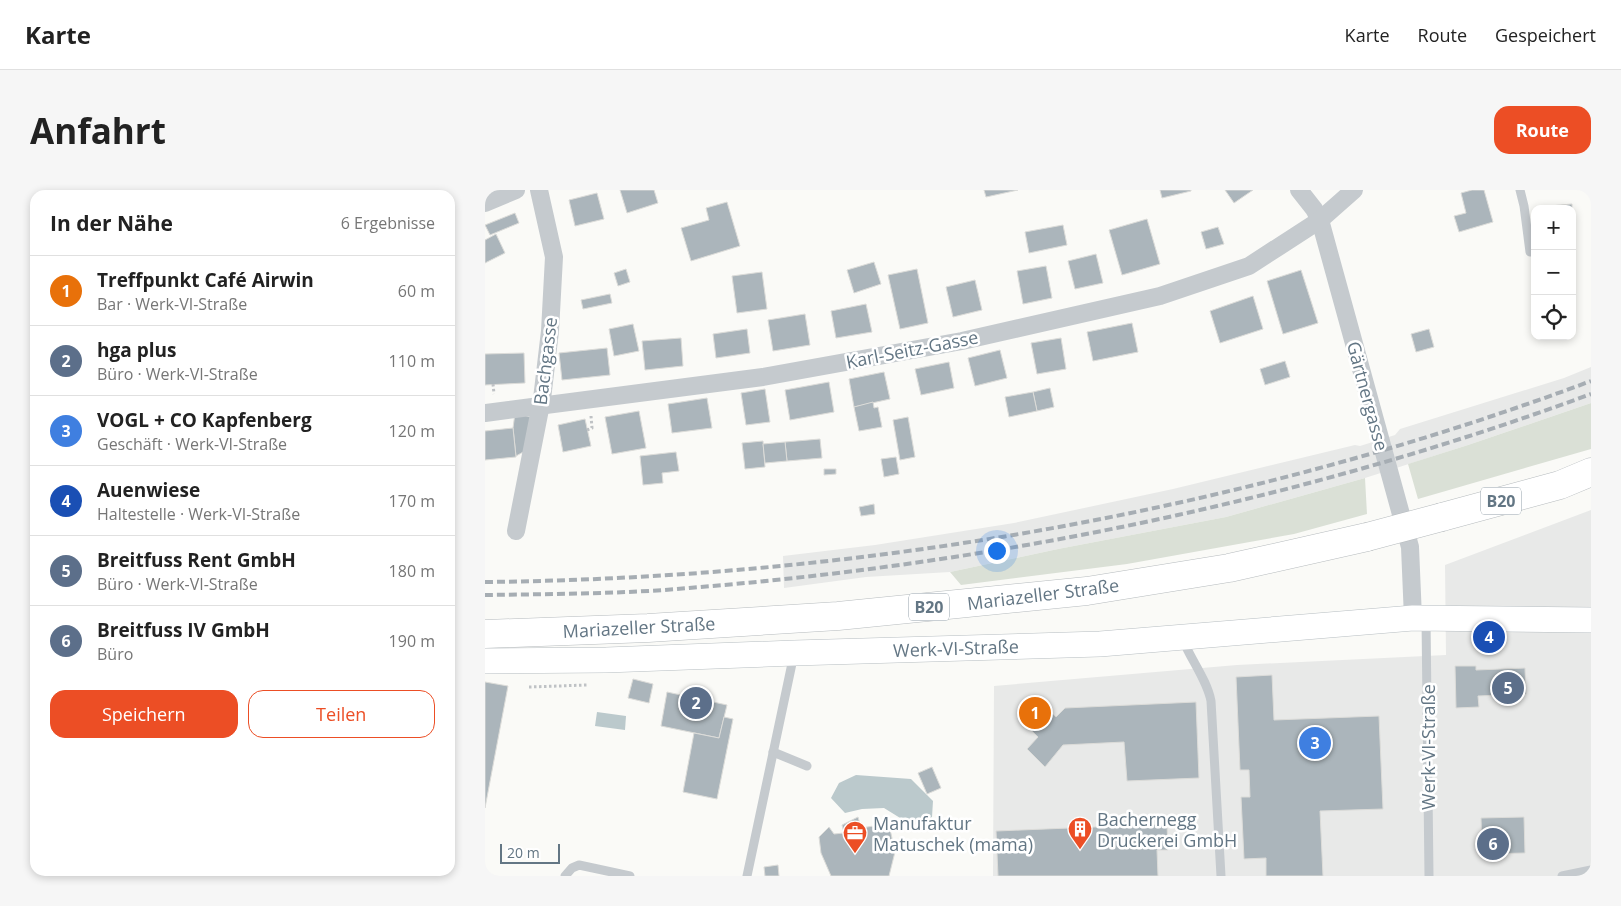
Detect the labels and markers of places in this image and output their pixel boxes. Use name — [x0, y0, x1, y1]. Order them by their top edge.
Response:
pin: 4 — [1473, 618, 1505, 656]
pin: 5 — [1492, 669, 1524, 707]
pin: 2 — [680, 684, 712, 722]
pin: 1 — [1019, 694, 1051, 732]
pin: 3 — [1299, 724, 1331, 762]
place label: Bachernegg Druckerei GmbH — [1097, 807, 1237, 852]
place label: Manufaktur Matuschek (mama) — [873, 811, 1033, 856]
building icon: Bachernegg Druckerei GmbH — [1067, 816, 1093, 850]
office icon: Manufaktur Matuschek (mama) — [842, 820, 868, 854]
pin: 6 — [1477, 825, 1509, 863]

